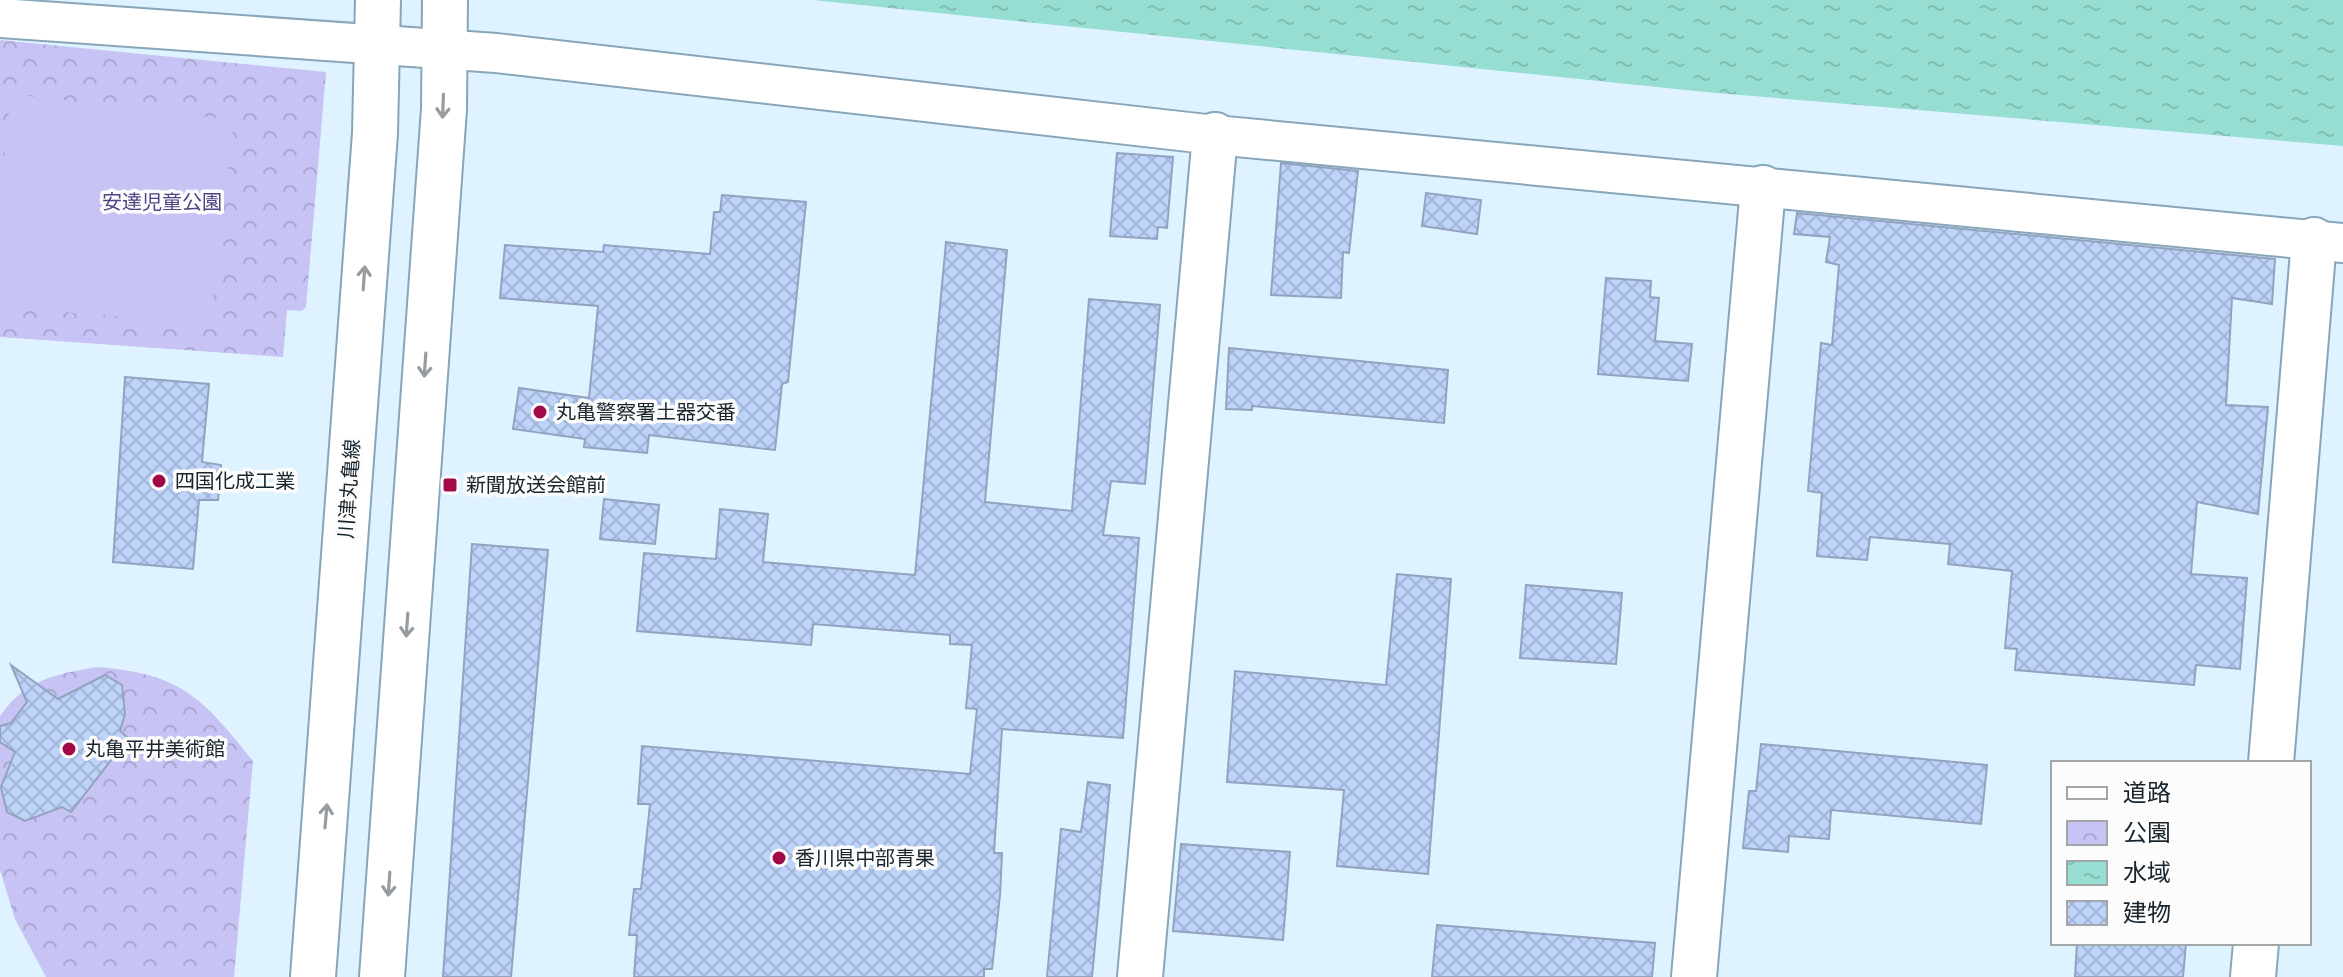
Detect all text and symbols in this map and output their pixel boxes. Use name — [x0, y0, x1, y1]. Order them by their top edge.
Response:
one-way arrow — [436, 92, 451, 119]
park label: 安達児童公園 — [102, 191, 222, 213]
one-way arrow — [357, 265, 372, 292]
one-way arrow — [417, 351, 432, 378]
place label: 丸亀警察署土器交番 — [556, 401, 736, 423]
marker: 丸亀警察署土器交番 — [531, 403, 549, 421]
street label: 川津丸亀線 — [335, 438, 363, 540]
place label: 四国化成工業 — [175, 470, 295, 492]
marker: 四国化成工業 — [150, 472, 168, 490]
place label: 新聞放送会館前 — [466, 474, 606, 496]
marker: 新聞放送会館前 — [441, 476, 459, 494]
one-way arrow — [399, 611, 414, 638]
place label: 丸亀平井美術館 — [85, 738, 225, 760]
marker: 丸亀平井美術館 — [60, 740, 78, 758]
legend — [2051, 761, 2311, 945]
text: 道路 — [2123, 779, 2171, 806]
one-way arrow — [319, 803, 334, 829]
text: 公園 — [2123, 819, 2171, 846]
place label: 香川県中部青果 — [795, 847, 935, 869]
marker: 香川県中部青果 — [770, 849, 788, 867]
text: 水域 — [2123, 859, 2171, 886]
one-way arrow — [381, 870, 396, 897]
text: 建物 — [2123, 899, 2171, 926]

